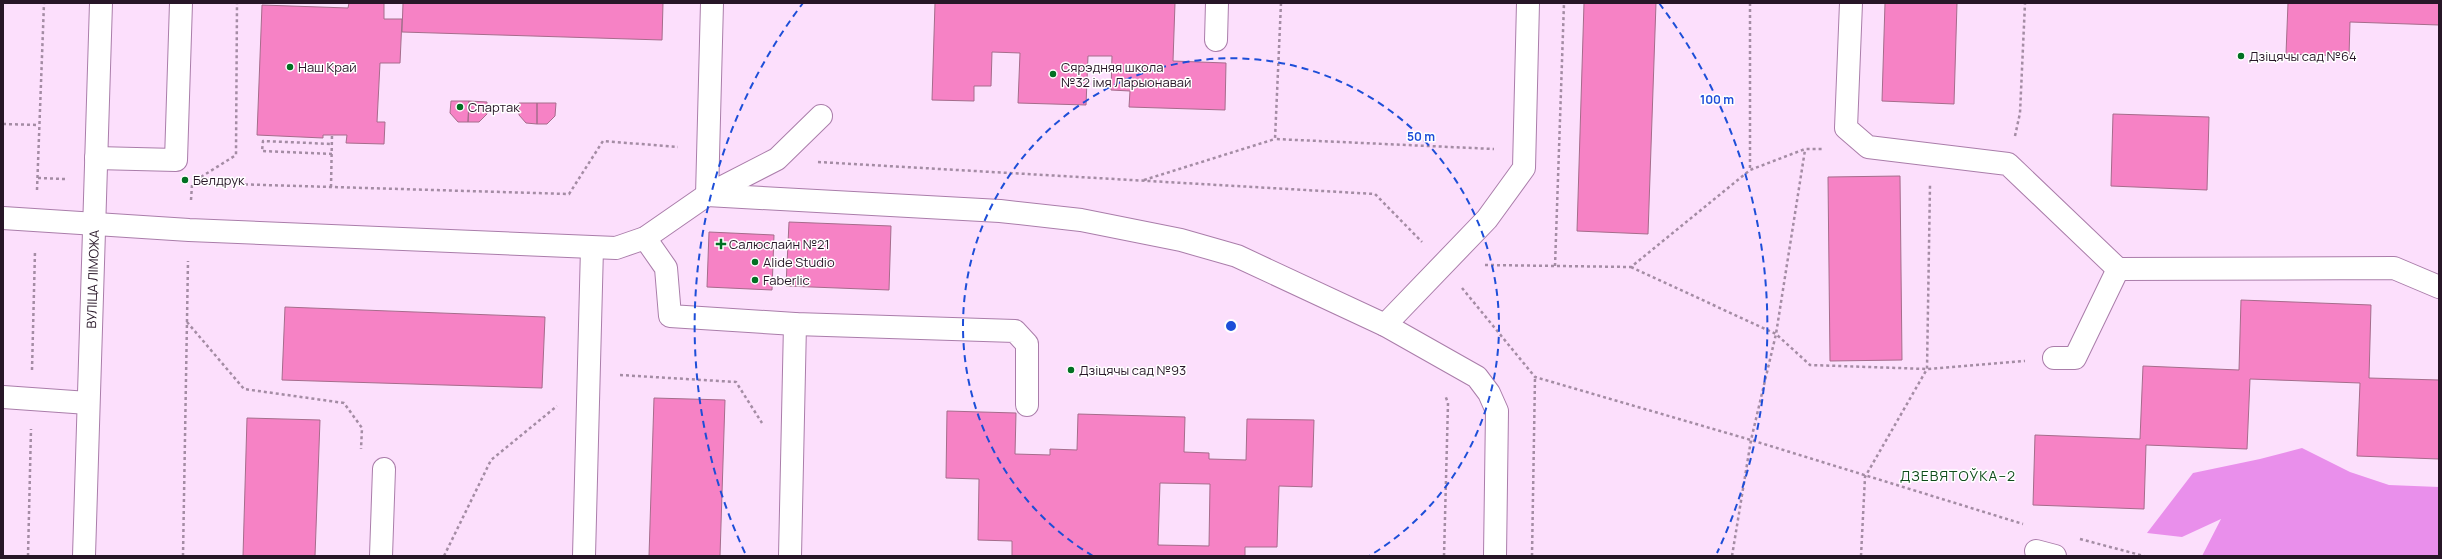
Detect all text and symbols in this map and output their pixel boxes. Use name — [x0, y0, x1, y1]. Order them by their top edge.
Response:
place label: Дзіцячы сад №64 — [2249, 47, 2357, 65]
marker: Дзіцячы сад №64 — [2236, 51, 2246, 61]
place label: Наш Край — [298, 58, 357, 76]
place label: Сярэдняя школа №32 імя Ларыонавай — [1061, 58, 1191, 91]
marker: Наш Край — [285, 62, 295, 72]
marker: Сярэдняя школа №32 імя Ларыонавай — [1048, 69, 1058, 79]
text: 100 m — [1700, 91, 1734, 108]
place label: Спартак — [468, 98, 520, 116]
marker: Спартак — [455, 102, 465, 112]
text: 50 m — [1407, 128, 1435, 145]
place label: Белдрук — [193, 171, 245, 189]
marker: Белдрук — [180, 175, 190, 185]
street label: ВУЛІЦА ЛІМОЖА — [82, 229, 103, 329]
place label: Салюслайн №21 — [729, 235, 830, 253]
marker: Салюслайн №21 — [716, 239, 726, 249]
place label: Alide Studio — [763, 253, 835, 271]
marker: Alide Studio — [750, 257, 760, 267]
place label: Faberlic — [763, 271, 810, 289]
marker: Faberlic — [750, 275, 760, 285]
centre of rings — [1224, 319, 1238, 333]
place label: Дзіцячы сад №93 — [1079, 361, 1186, 379]
marker: Дзіцячы сад №93 — [1066, 365, 1076, 375]
district label: ДЗЕВЯТОЎКА–2 — [1900, 466, 2016, 485]

